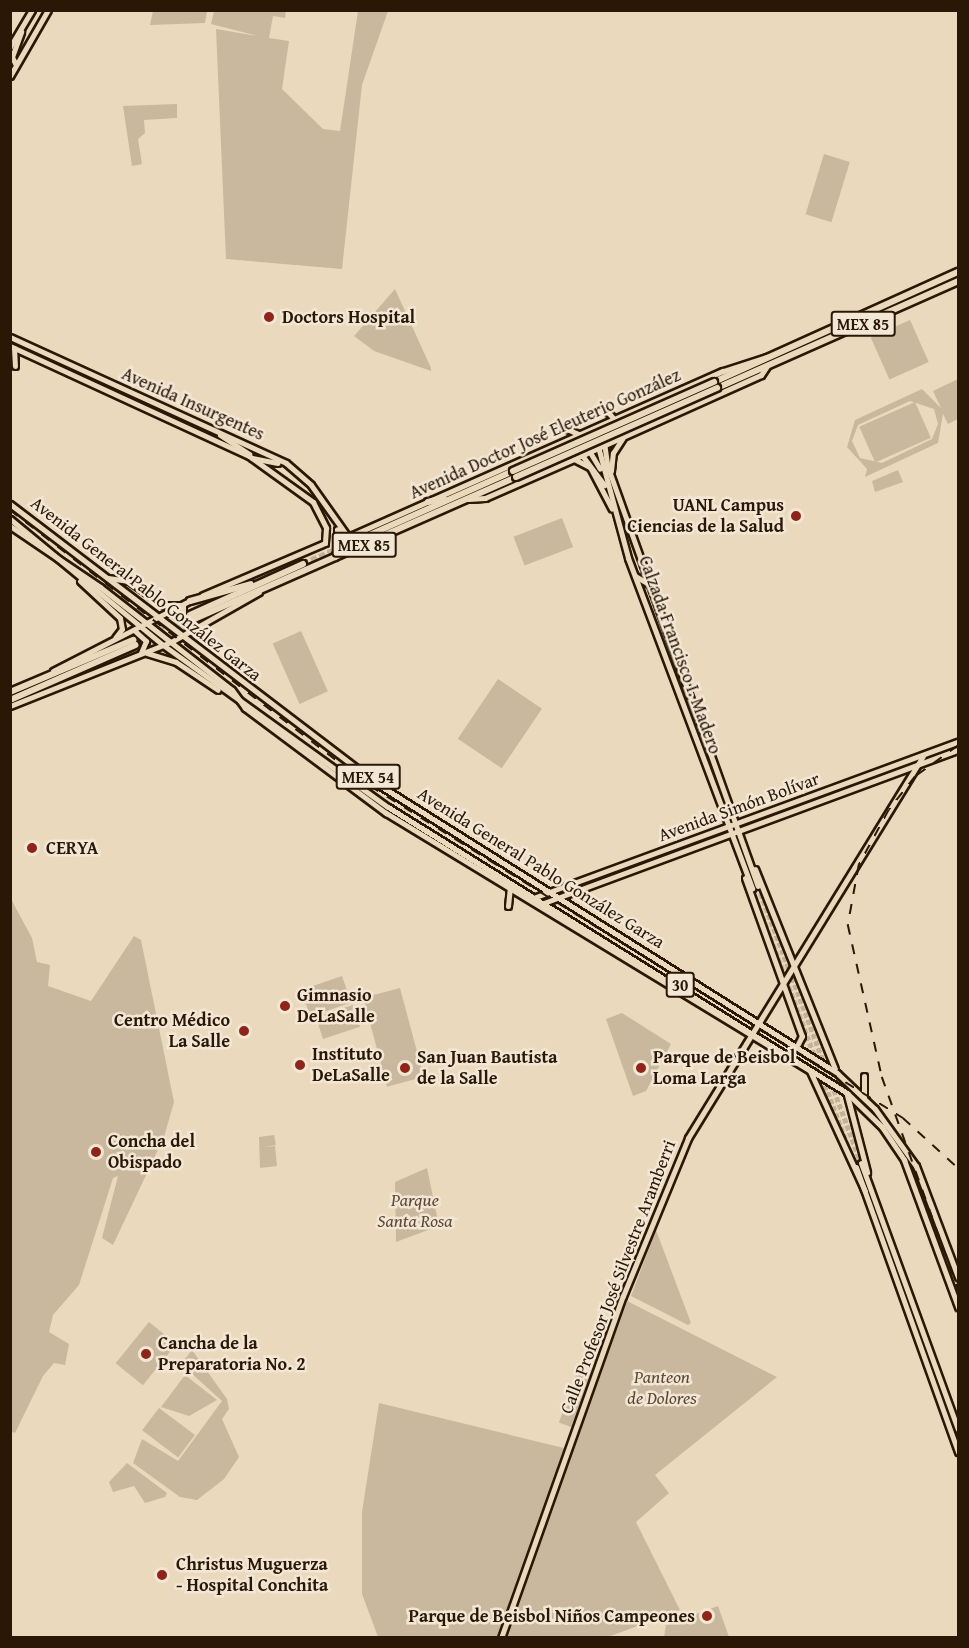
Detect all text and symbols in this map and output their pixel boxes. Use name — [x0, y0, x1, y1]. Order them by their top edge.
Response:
place label: Doctors Hospital — [282, 306, 415, 328]
marker: Doctors Hospital — [260, 308, 278, 326]
road number: MEX 85 — [830, 311, 896, 337]
street label: Avenida Insurgentes — [118, 363, 268, 445]
street label: Avenida Doctor José Eleuterio González — [406, 364, 684, 504]
street label: Avenida General Pablo González Garza — [26, 492, 266, 686]
place label: UANL Campus Ciencias de la Salud — [627, 495, 784, 538]
marker: UANL Campus Ciencias de la Salud — [789, 509, 803, 523]
road number: MEX 85 — [331, 532, 397, 558]
street label: Calzada Francisco I. Madero — [634, 553, 726, 757]
road number: MEX 54 — [335, 764, 401, 790]
street label: Avenida Simón Bolívar — [655, 768, 823, 846]
street label: Avenida General Pablo González Garza — [414, 783, 668, 953]
place label: CERYA — [46, 837, 98, 859]
marker: CERYA — [23, 839, 41, 857]
road number: 30 — [665, 972, 695, 998]
place label: Gimnasio DeLaSalle — [297, 985, 375, 1028]
marker: Gimnasio DeLaSalle — [278, 999, 292, 1013]
place label: Centro Médico La Salle — [114, 1010, 230, 1052]
marker: Centro Médico La Salle — [235, 1022, 253, 1040]
place label: Instituto DeLaSalle — [312, 1044, 390, 1086]
place label: San Juan Bautista de la Salle — [417, 1047, 557, 1090]
place label: Parque de Beisbol Loma Larga — [653, 1047, 795, 1090]
marker: Instituto DeLaSalle — [293, 1058, 307, 1072]
marker: San Juan Bautista de la Salle — [398, 1061, 412, 1075]
marker: Parque de Beisbol Loma Larga — [634, 1061, 648, 1075]
place label: Concha del Obispado — [108, 1131, 195, 1174]
street label: Calle Profesor José Silvestre Aramberri — [556, 1137, 680, 1417]
marker: Concha del Obispado — [89, 1145, 103, 1159]
park label: Parque Santa Rosa — [377, 1190, 453, 1232]
place label: Cancha de la Preparatoria No. 2 — [158, 1333, 306, 1376]
marker: Cancha de la Preparatoria No. 2 — [139, 1347, 153, 1361]
park label: Panteon de Dolores — [627, 1367, 697, 1410]
place label: Christus Muguerza - Hospital Conchita — [176, 1554, 328, 1596]
marker: Christus Muguerza - Hospital Conchita — [153, 1566, 171, 1584]
place label: Parque de Beisbol Niños Campeones — [408, 1605, 695, 1627]
marker: Parque de Beisbol Niños Campeones — [700, 1609, 714, 1623]

